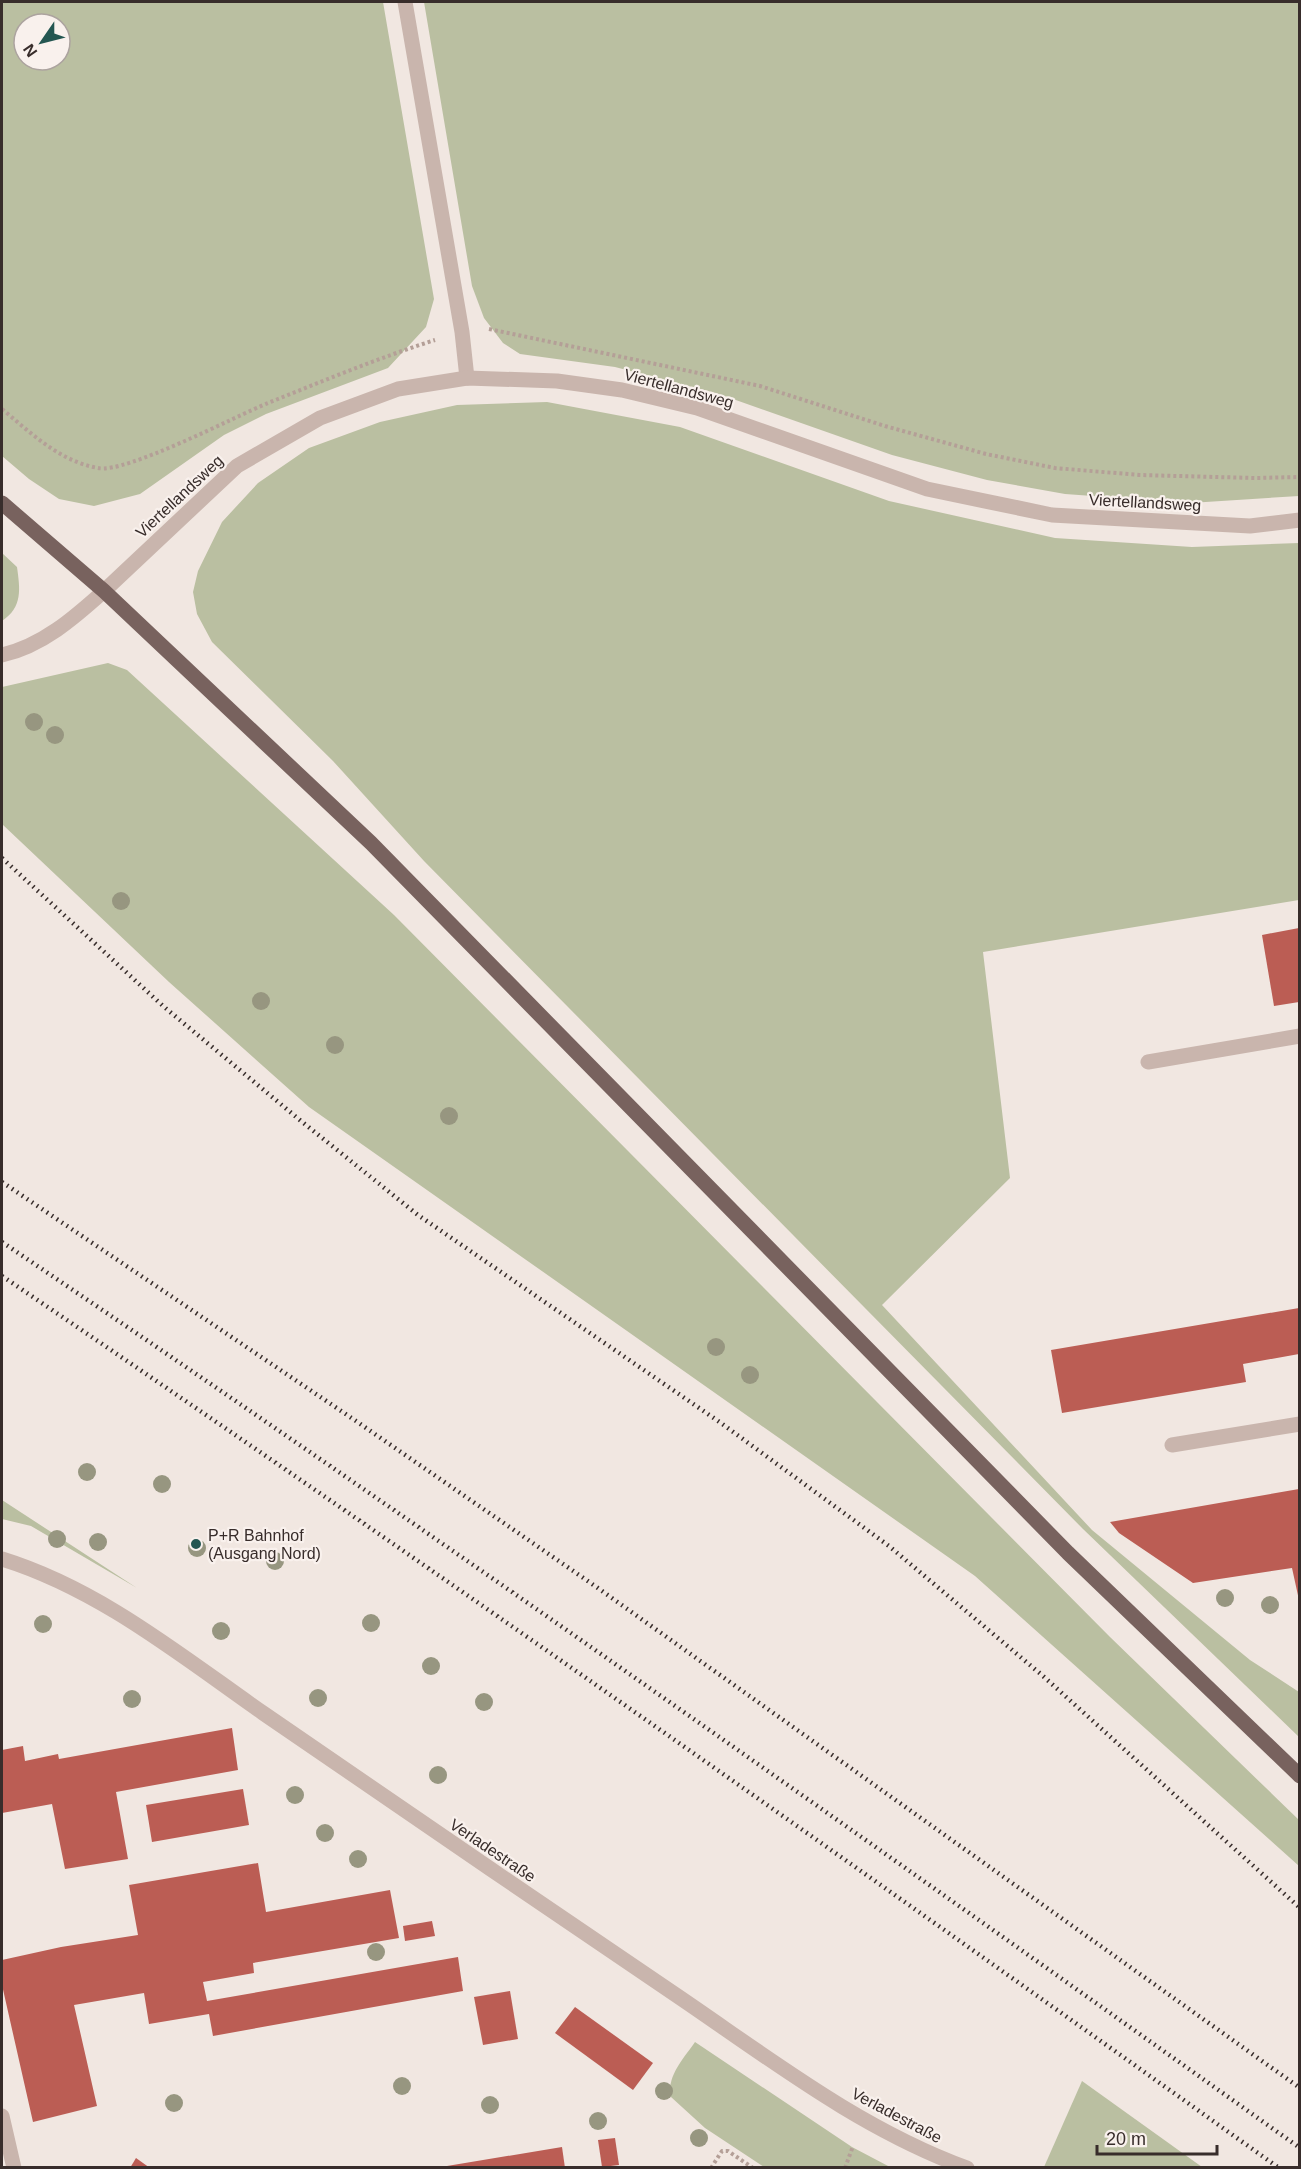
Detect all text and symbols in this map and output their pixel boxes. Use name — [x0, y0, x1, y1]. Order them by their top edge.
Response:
north arrow — [12, 12, 72, 72]
text: N — [20, 41, 40, 60]
street label: Viertellandsweg — [622, 366, 735, 411]
street label: Viertellandsweg — [132, 452, 226, 541]
street label: Viertellandsweg — [1088, 491, 1202, 514]
place label: P+R Bahnhof (Ausgang Nord) — [208, 1527, 321, 1562]
marker: P+R Bahnhof (Ausgang Nord) — [189, 1537, 203, 1551]
street label: Verladestraße — [447, 1816, 539, 1885]
street label: Verladestraße — [849, 2085, 945, 2146]
scale bar — [1097, 2118, 1217, 2156]
text: 20 m — [1106, 2129, 1146, 2149]

